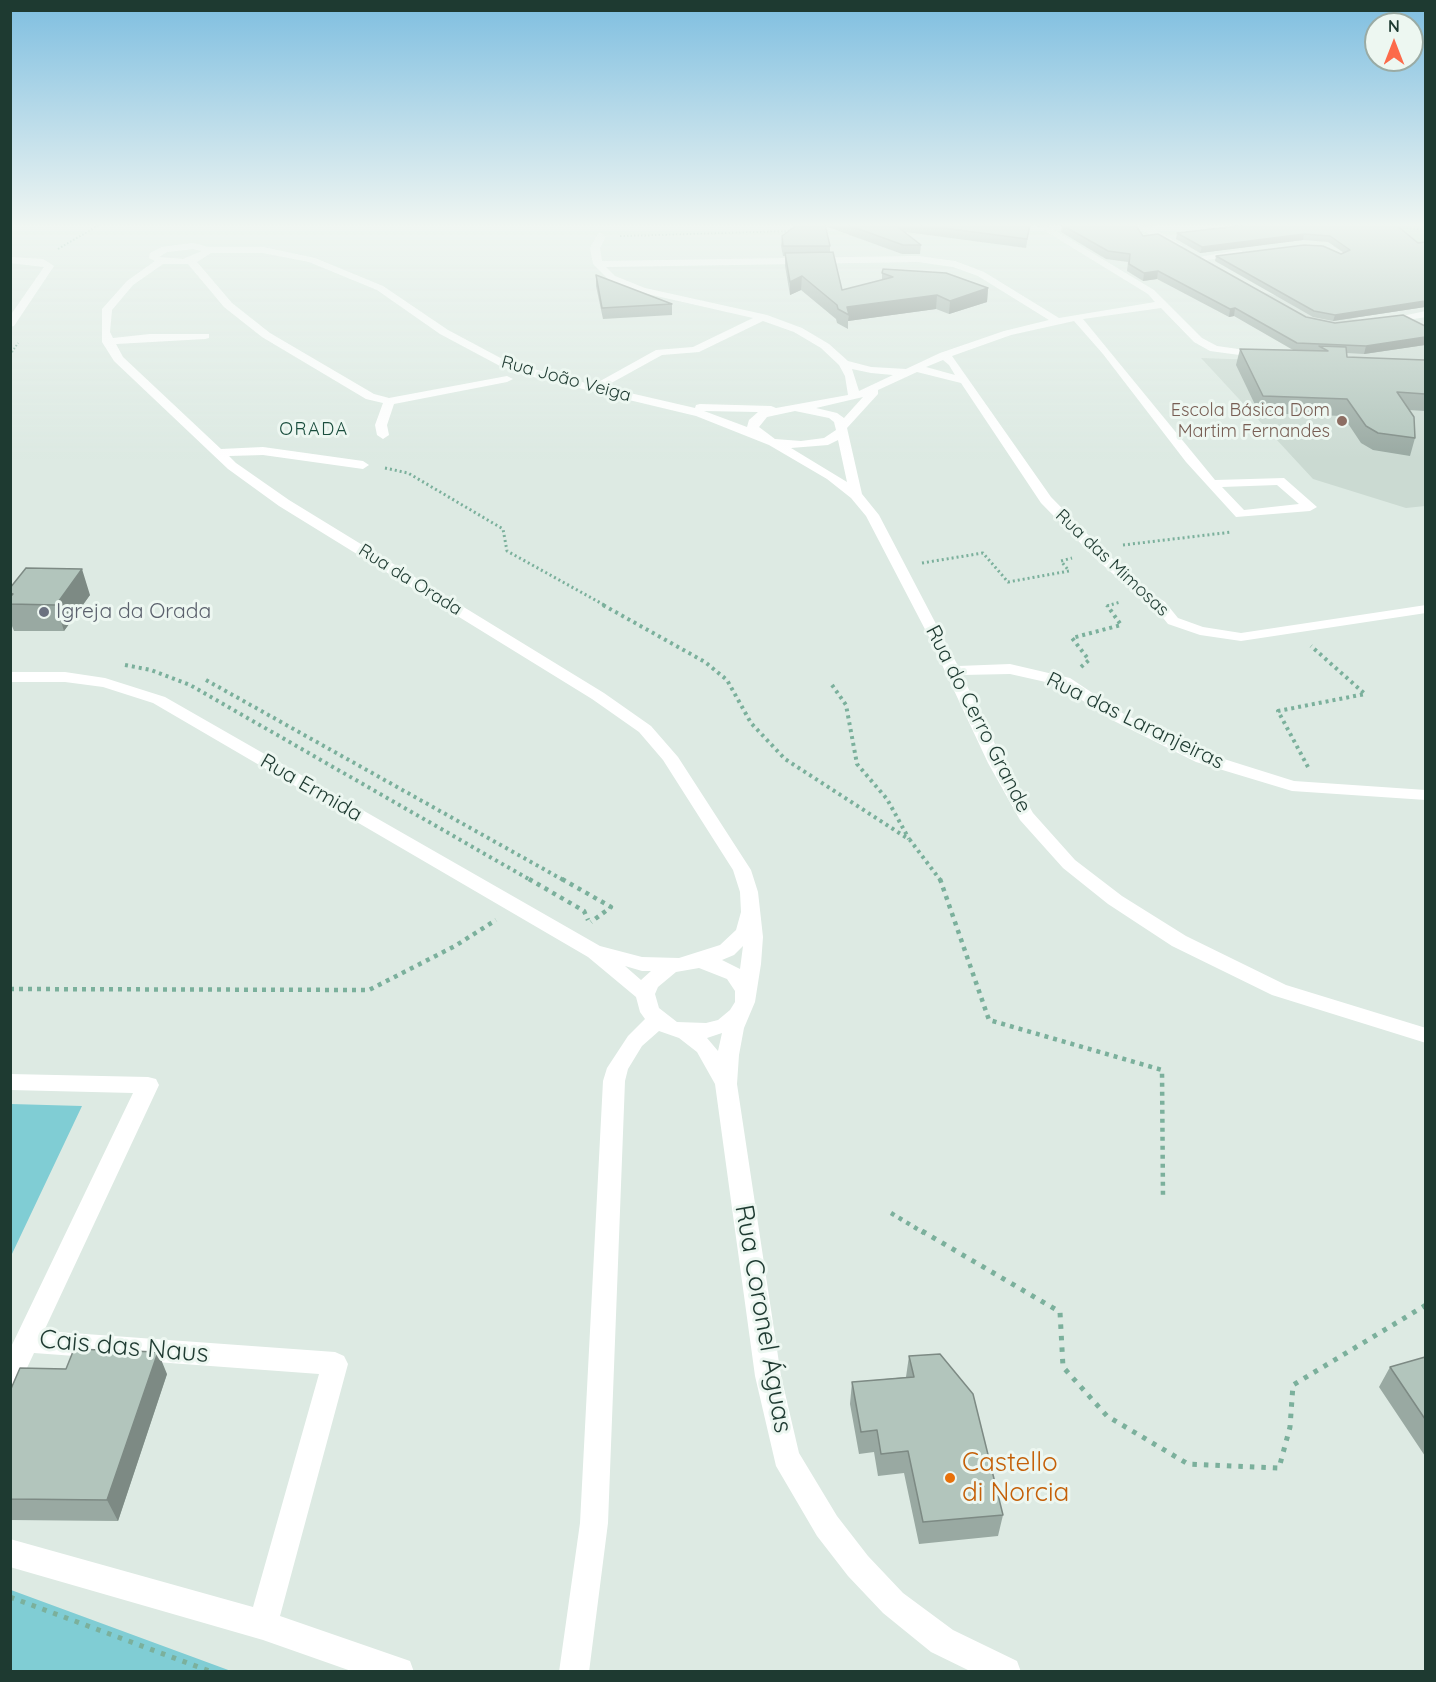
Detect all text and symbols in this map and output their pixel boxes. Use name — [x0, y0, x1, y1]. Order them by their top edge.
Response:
north arrow — [1364, 12, 1424, 72]
text: N — [1388, 16, 1400, 36]
street label: Rua João Veiga — [499, 351, 633, 407]
place label: Escola Básica Dom Martim Fernandes — [1171, 400, 1330, 442]
marker: Escola Básica Dom Martim Fernandes — [1335, 414, 1349, 428]
district label: ORADA — [279, 419, 349, 441]
street label: Rua das Mimosas — [1051, 505, 1173, 621]
street label: Rua da Orada — [354, 540, 466, 620]
place label: Igreja da Orada — [56, 599, 211, 625]
marker: Igreja da Orada — [37, 605, 51, 619]
street label: Rua do Cerro Grande — [920, 621, 1036, 817]
street label: Rua das Laranjeiras — [1042, 667, 1228, 775]
street label: Rua Ermida — [256, 749, 366, 827]
street label: Rua Coronel Águas — [728, 1203, 798, 1435]
street label: Cais das Naus — [38, 1324, 210, 1370]
place label: Castello di Norcia — [962, 1447, 1069, 1508]
marker: Castello di Norcia — [943, 1471, 957, 1485]

